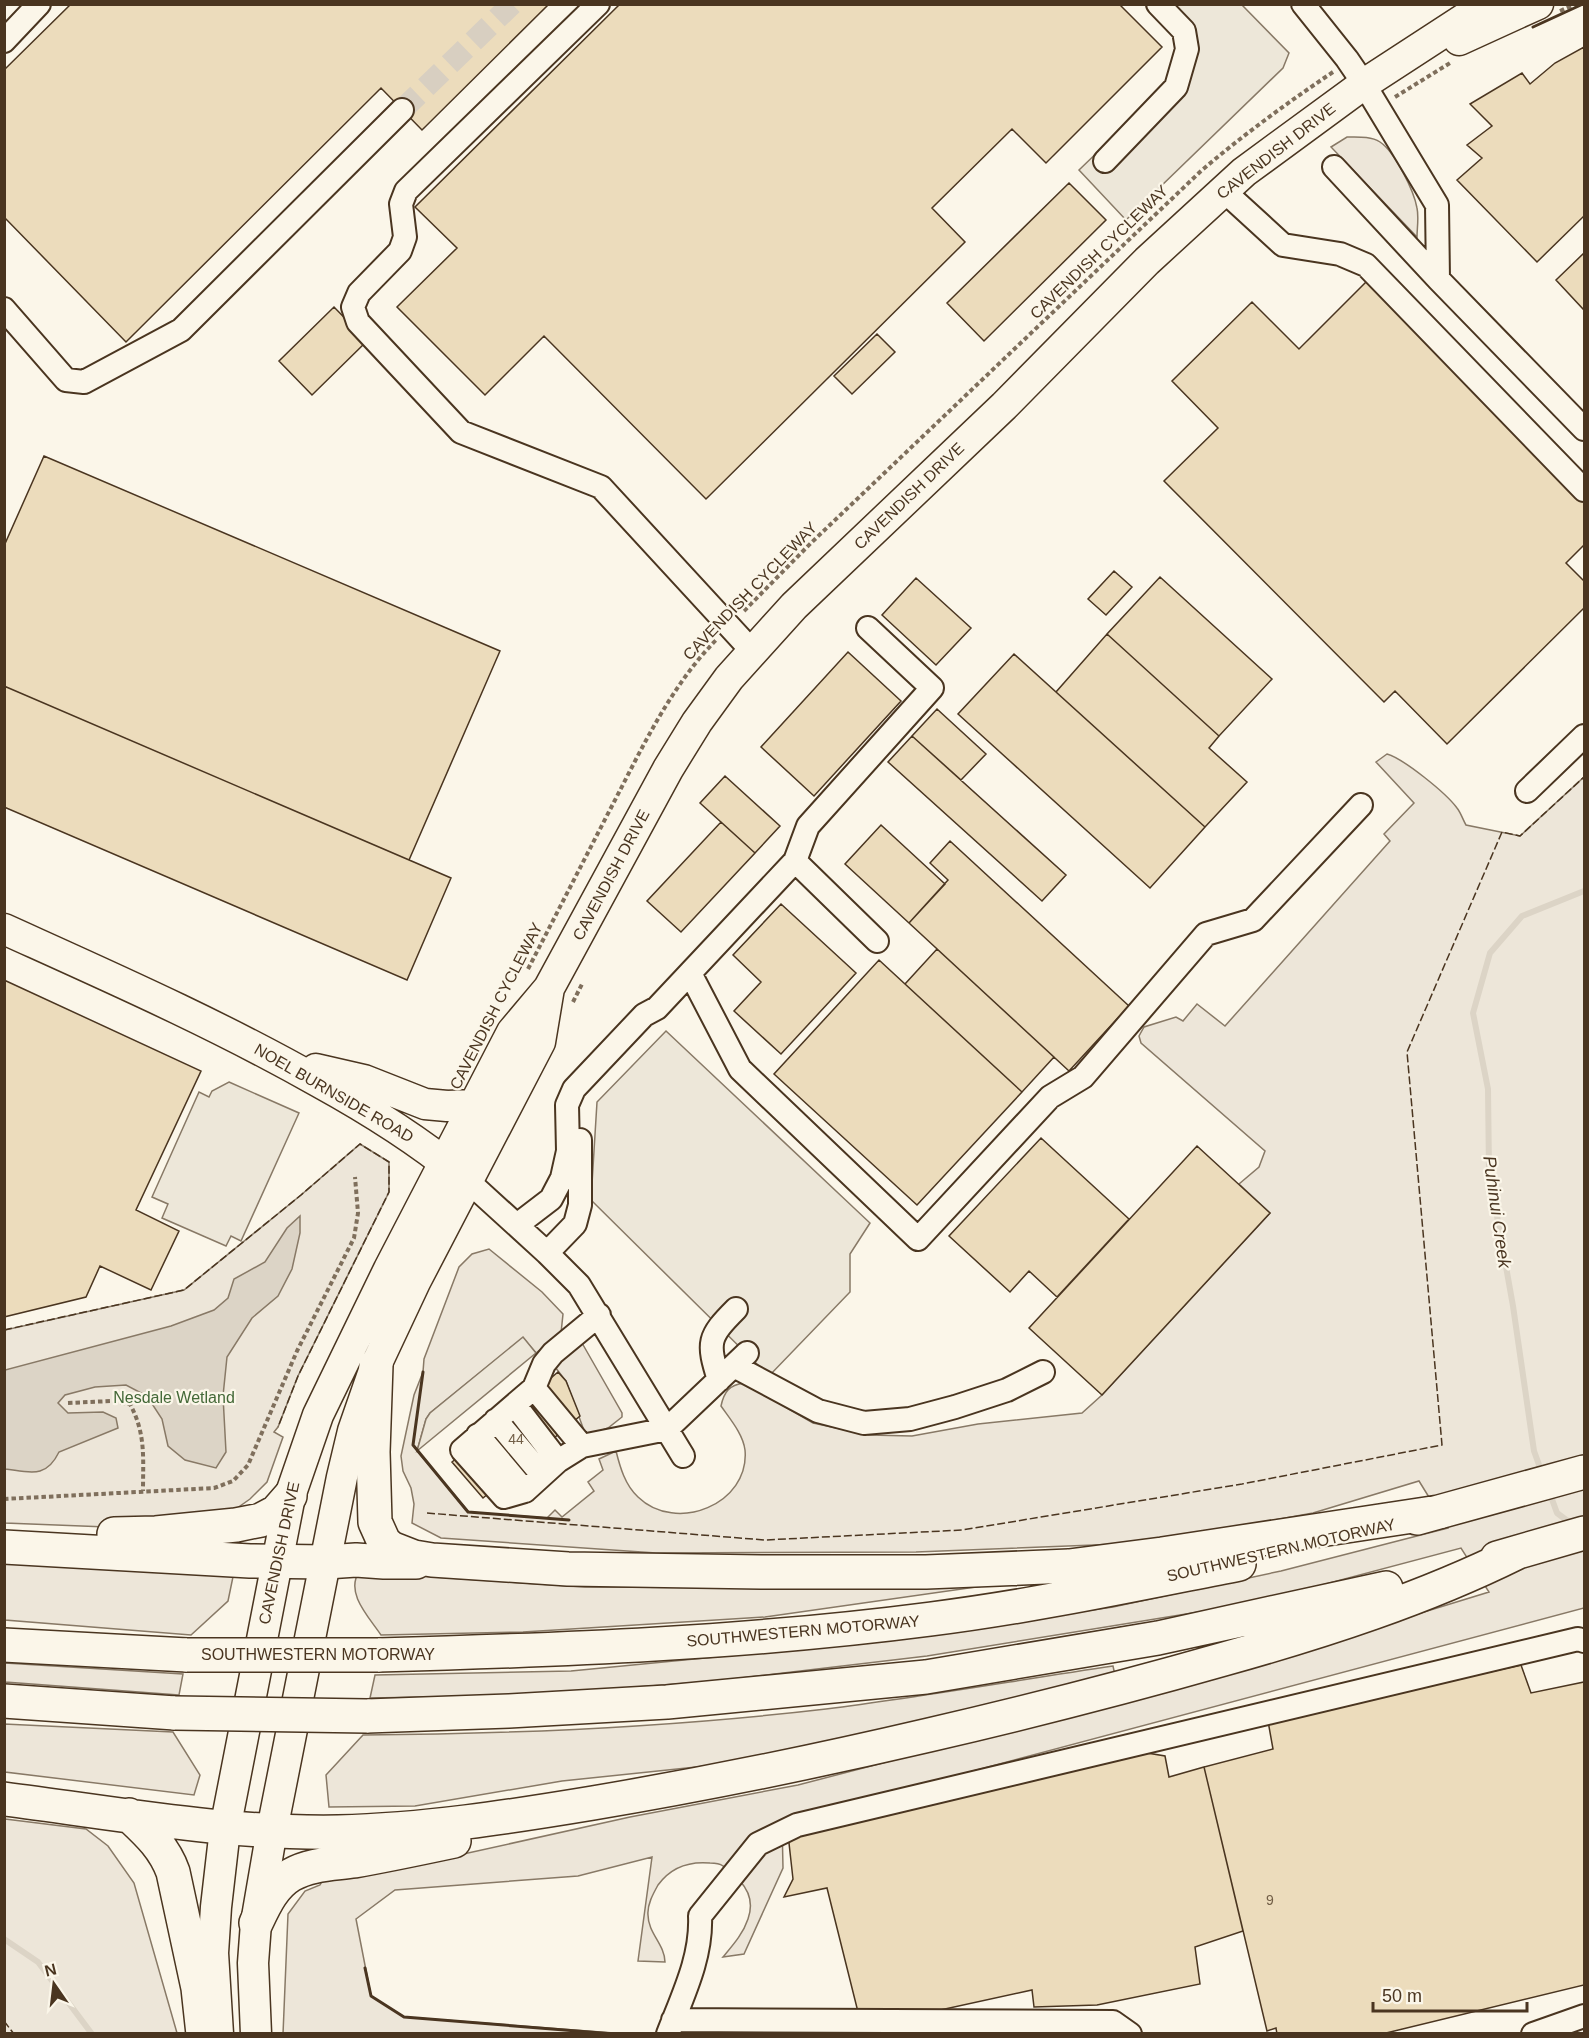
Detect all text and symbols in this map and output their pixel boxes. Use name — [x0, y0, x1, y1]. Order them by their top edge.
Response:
street label: CAVENDISH DRIVE — [1213, 100, 1339, 202]
street label: CAVENDISH CYCLEWAY — [1027, 182, 1172, 322]
street label: CAVENDISH DRIVE — [851, 439, 967, 553]
street label: CAVENDISH CYCLEWAY — [680, 518, 820, 663]
street label: CAVENDISH DRIVE — [569, 807, 653, 943]
street label: CAVENDISH CYCLEWAY — [447, 920, 546, 1092]
street label: NOEL BURNSIDE ROAD — [251, 1040, 417, 1146]
water label: Puhinui Creek — [1479, 1155, 1515, 1270]
park label: Nesdale Wetland — [113, 1389, 235, 1406]
house number: 44 — [508, 1431, 524, 1447]
street label: CAVENDISH DRIVE — [256, 1480, 302, 1626]
street label: SOUTHWESTERN MOTORWAY — [1165, 1515, 1397, 1585]
street label: SOUTHWESTERN MOTORWAY — [686, 1612, 921, 1650]
street label: SOUTHWESTERN MOTORWAY — [201, 1646, 435, 1663]
house number: 9 — [1266, 1892, 1274, 1908]
north arrow — [24, 1954, 84, 2014]
text: N — [43, 1960, 58, 1980]
scale bar — [1373, 1975, 1528, 2013]
text: 50 m — [1382, 1986, 1422, 2006]

